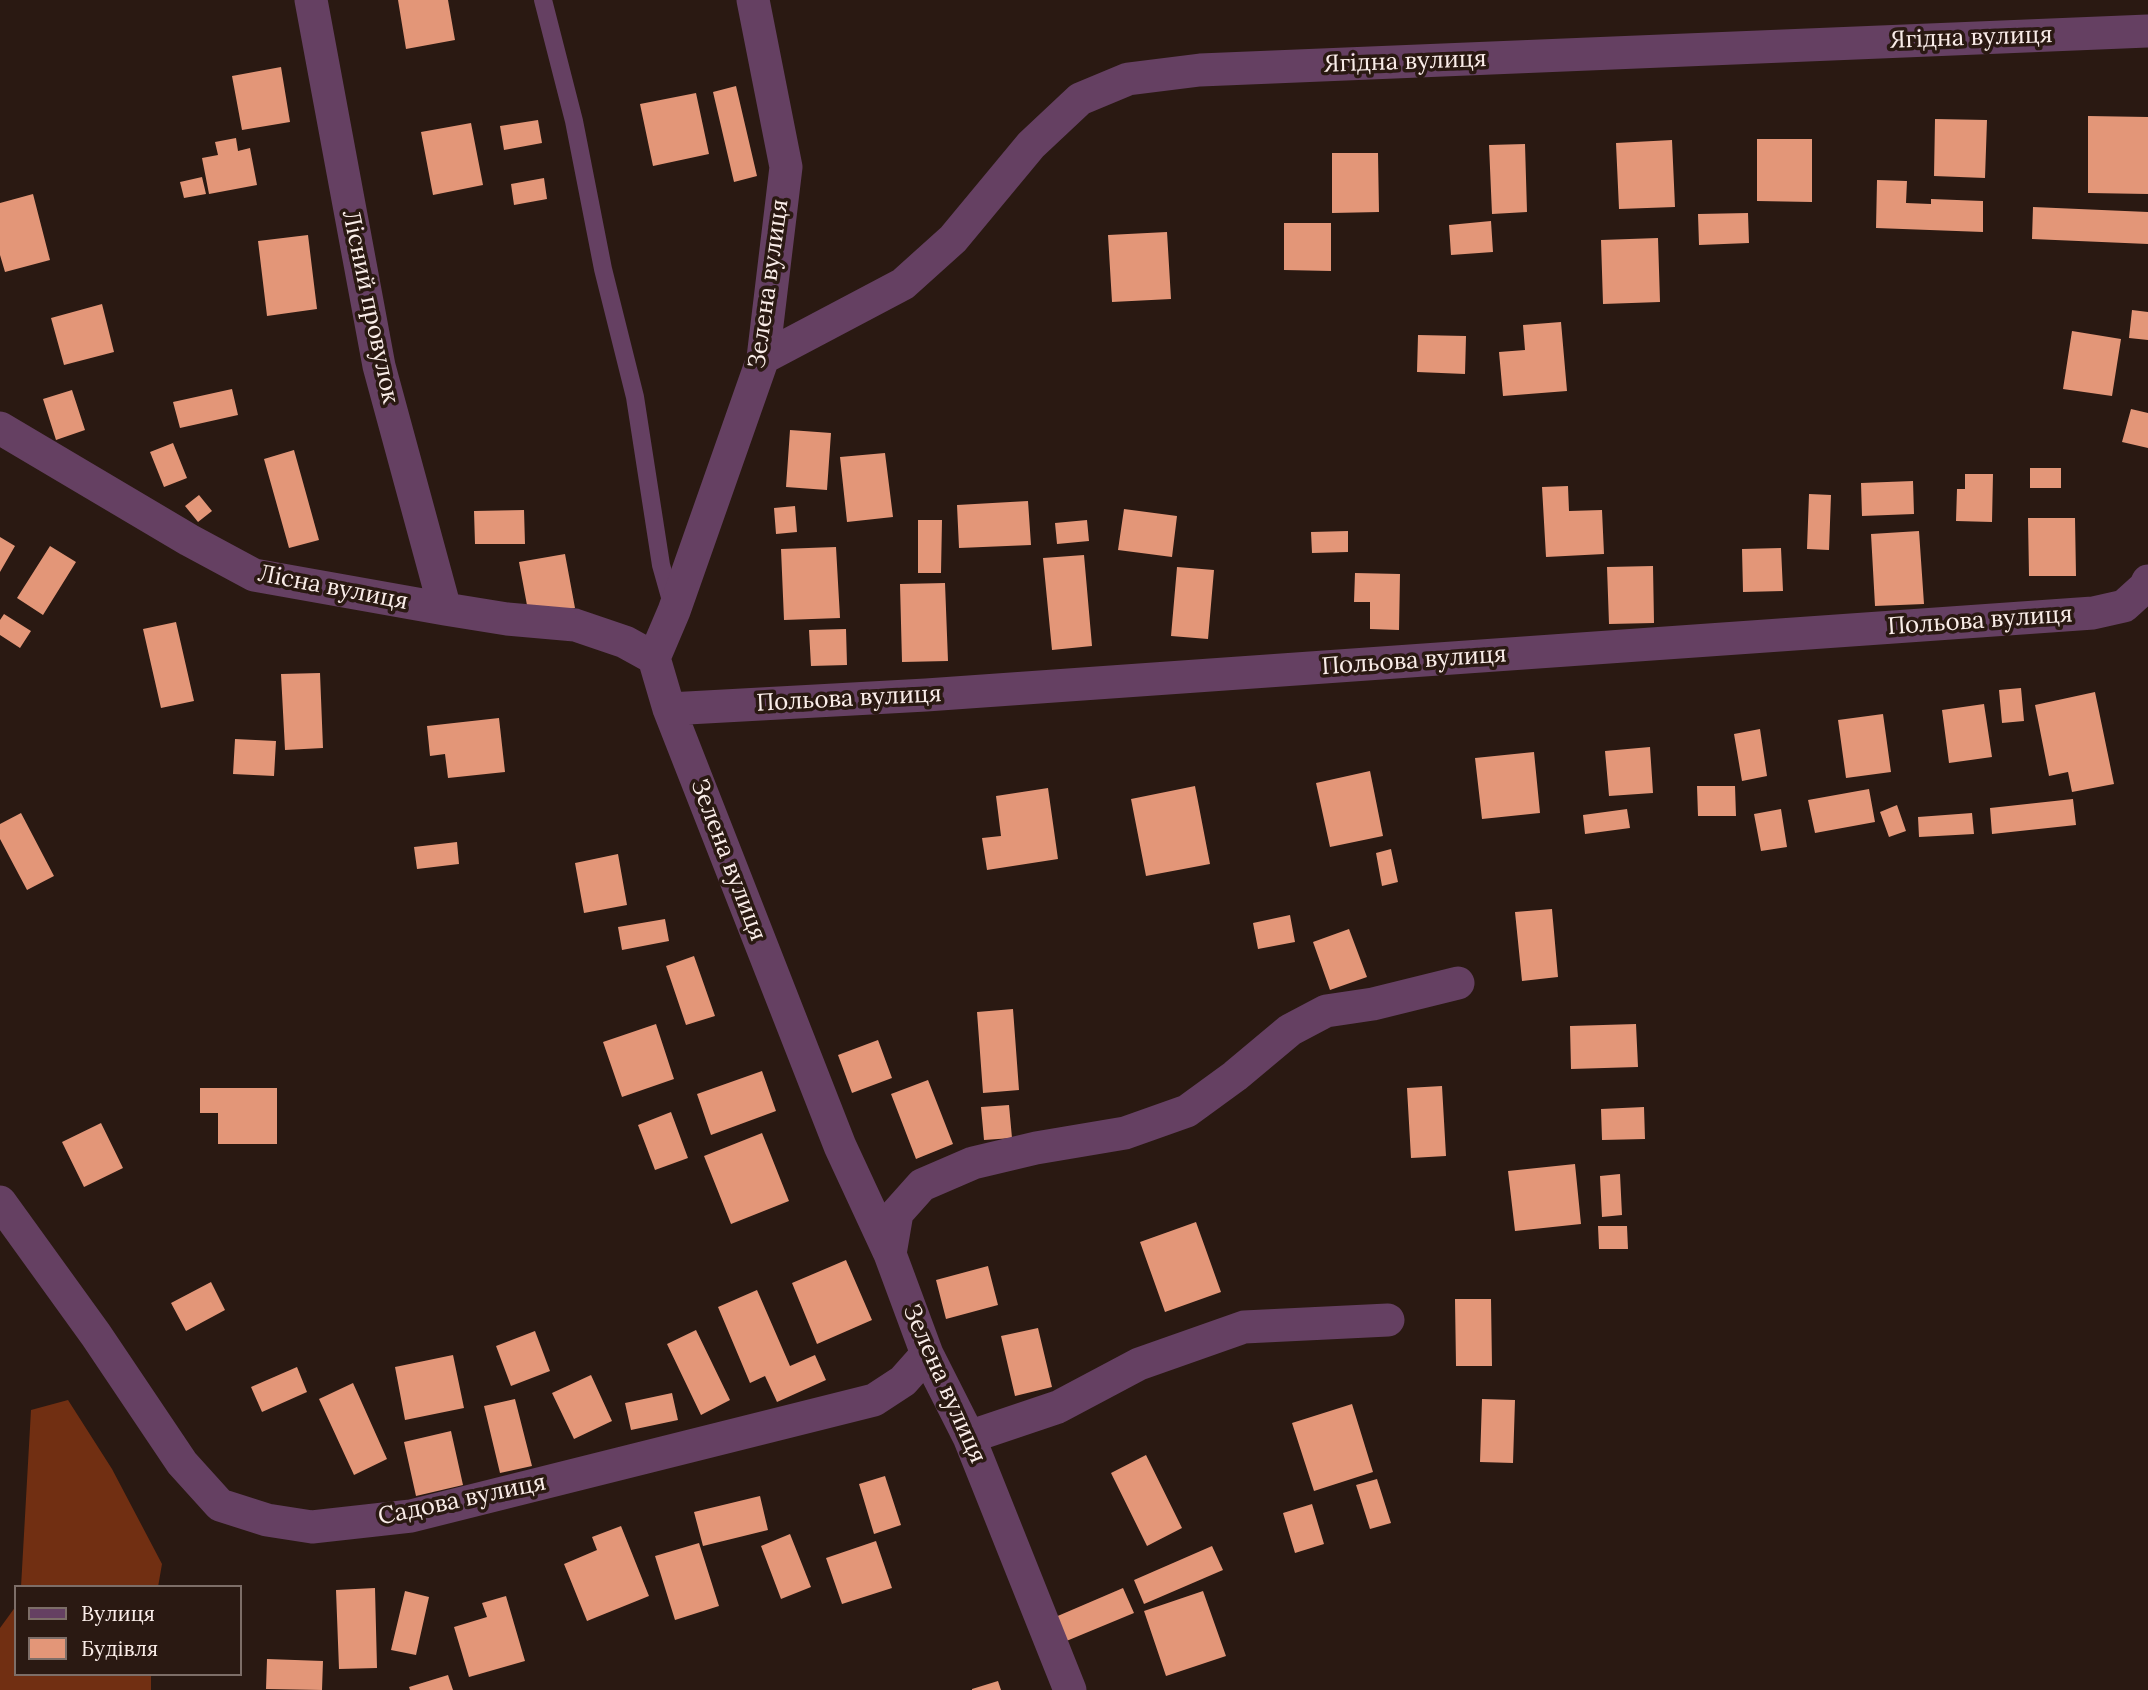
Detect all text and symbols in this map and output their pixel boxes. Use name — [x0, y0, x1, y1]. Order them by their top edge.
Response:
street label: Ягідна вулиця — [1889, 21, 2053, 55]
street label: Ягідна вулиця — [1323, 45, 1487, 79]
street label: Зелена вулиця — [743, 197, 795, 371]
street label: Лісний провулок — [335, 208, 405, 406]
street label: Лісна вулиця — [256, 559, 410, 617]
street label: Польова вулиця — [1886, 600, 2074, 642]
street label: Польова вулиця — [1320, 640, 1508, 682]
street label: Польова вулиця — [756, 680, 942, 718]
street label: Зелена вулиця — [684, 775, 772, 945]
street label: Зелена вулиця — [896, 1300, 992, 1468]
street label: Садова вулиця — [375, 1468, 549, 1532]
legend — [14, 1585, 242, 1676]
text: Вулиця — [81, 1600, 155, 1627]
text: Будівля — [81, 1635, 158, 1662]

